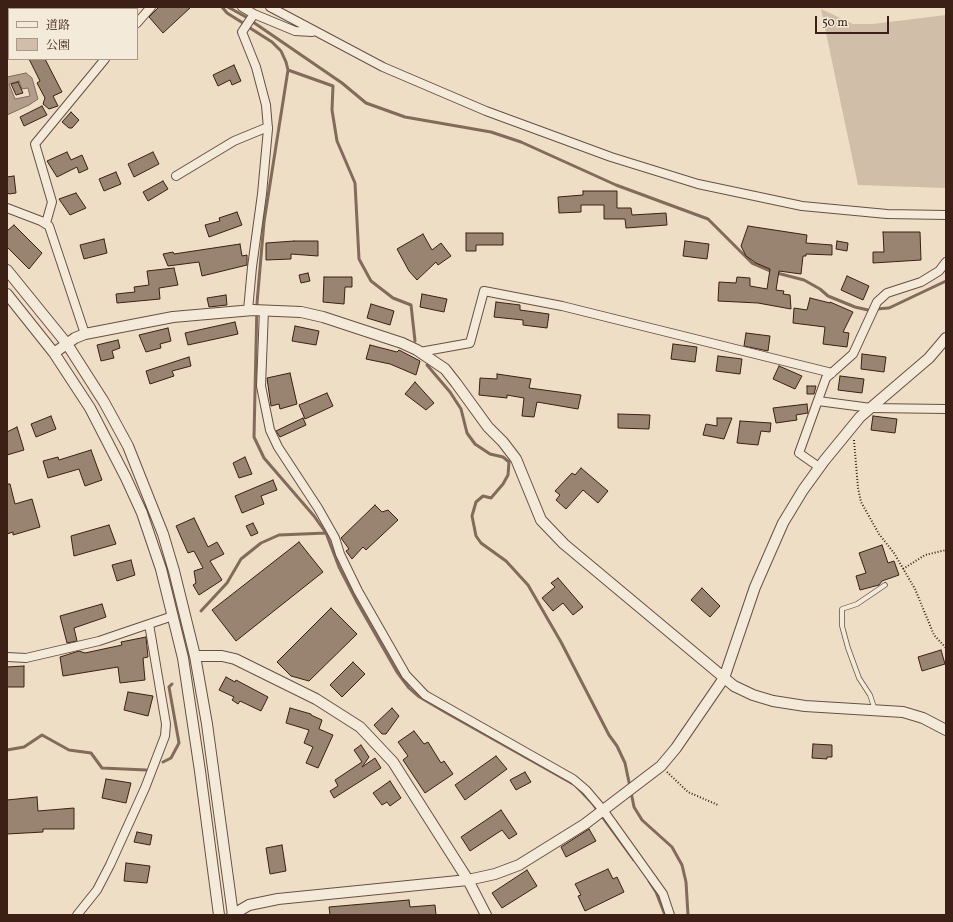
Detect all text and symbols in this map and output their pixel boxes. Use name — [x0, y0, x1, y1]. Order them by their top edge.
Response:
legend — [8, 8, 138, 60]
scale bar — [817, 8, 891, 34]
text: 50 m — [822, 15, 848, 31]
text: 道路 — [46, 18, 70, 34]
text: 公園 — [46, 38, 70, 54]

